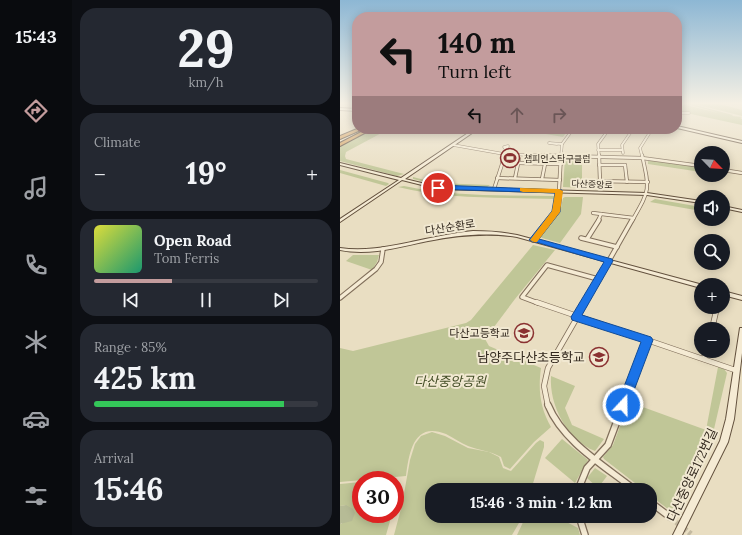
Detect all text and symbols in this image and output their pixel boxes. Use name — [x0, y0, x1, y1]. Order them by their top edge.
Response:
text: 29 — [177, 15, 235, 81]
text: 15:43 — [15, 25, 57, 48]
text: 140 m — [438, 25, 516, 61]
icon: left — [372, 28, 424, 80]
text: Turn left — [438, 60, 511, 83]
text: km/h — [188, 74, 224, 91]
icon: directions — [22, 97, 50, 125]
icon: left — [464, 104, 486, 126]
icon: ahead — [506, 104, 528, 126]
icon: right — [548, 104, 570, 126]
text: Climate — [94, 134, 141, 151]
north arrow — [694, 146, 730, 182]
map controls — [694, 146, 730, 358]
sports icon: 챔피언스탁구클럽 — [499, 147, 521, 169]
place label: 챔피언스탁구클럽 — [524, 153, 590, 164]
text: 19° — [186, 154, 226, 192]
text: − — [94, 160, 106, 188]
text: + — [306, 160, 318, 188]
pin — [421, 171, 455, 205]
icon: music — [22, 174, 50, 202]
icon: arrive — [427, 177, 449, 199]
street label: 다산중앙로 — [571, 178, 613, 190]
button: sound — [694, 190, 730, 226]
street label: 다산순환로 — [424, 216, 476, 238]
text: Open Road — [154, 231, 232, 250]
button: search — [694, 234, 730, 270]
text: Tom Ferris — [154, 250, 219, 267]
icon: phone — [22, 251, 50, 279]
button: + — [694, 278, 730, 314]
icon: previous — [120, 289, 142, 311]
icon: pause — [195, 289, 217, 311]
icon: next — [270, 289, 292, 311]
school or university icon: 다산고등학교 — [513, 322, 535, 344]
button: − — [694, 322, 730, 358]
place label: 다산고등학교 — [449, 326, 510, 340]
icon: climate — [22, 328, 50, 356]
text: Range · 85% — [94, 339, 167, 356]
school or university icon: 남양주다산초등학교 — [588, 346, 610, 368]
place label: 남양주다산초등학교 — [477, 349, 585, 366]
text: 425 km — [94, 359, 196, 397]
park label: 다산중앙공원 — [414, 373, 487, 390]
position arrow — [602, 384, 644, 426]
icon: car — [22, 405, 50, 433]
street label: 다산중앙로172번길 — [663, 425, 721, 525]
text: Arrival — [94, 450, 134, 467]
text: 15:46 — [94, 470, 164, 508]
speed limit sign: 30 — [352, 471, 404, 523]
icon: filters — [22, 482, 50, 510]
text: 15:46 · 3 min · 1.2 km — [470, 493, 612, 512]

